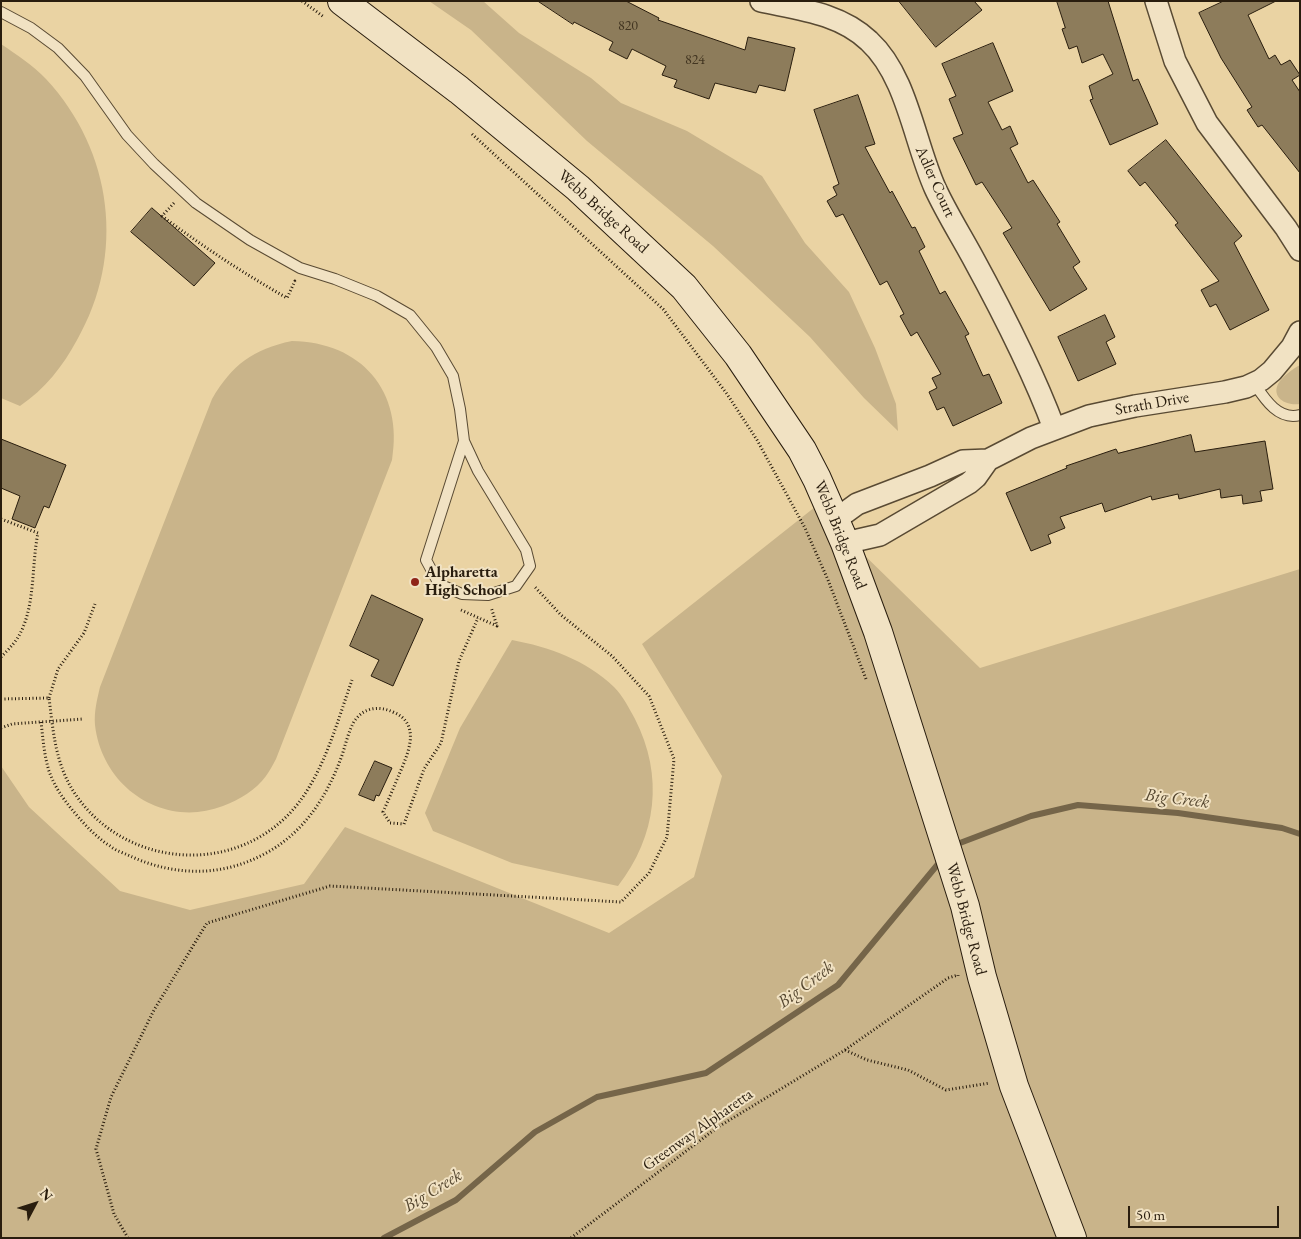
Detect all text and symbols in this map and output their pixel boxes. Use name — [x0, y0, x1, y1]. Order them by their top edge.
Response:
house number: 820 — [618, 18, 638, 34]
house number: 824 — [685, 52, 705, 68]
street label: Adler Court — [911, 143, 959, 221]
street label: Webb Bridge Road — [554, 166, 652, 258]
street label: Strath Drive — [1113, 388, 1191, 420]
street label: Webb Bridge Road — [809, 478, 871, 592]
place label: Alpharetta High School — [425, 563, 507, 601]
marker: Alpharetta High School — [409, 576, 421, 588]
water label: Big Creek — [1143, 784, 1211, 814]
street label: Webb Bridge Road — [942, 861, 990, 977]
water label: Big Creek — [774, 957, 838, 1013]
street label: Greenway Alpharetta — [639, 1085, 757, 1175]
water label: Big Creek — [400, 1165, 466, 1217]
north arrow — [10, 1179, 60, 1229]
text: N — [36, 1184, 57, 1204]
scale bar — [1131, 1196, 1282, 1228]
text: 50 m — [1136, 1205, 1165, 1224]

